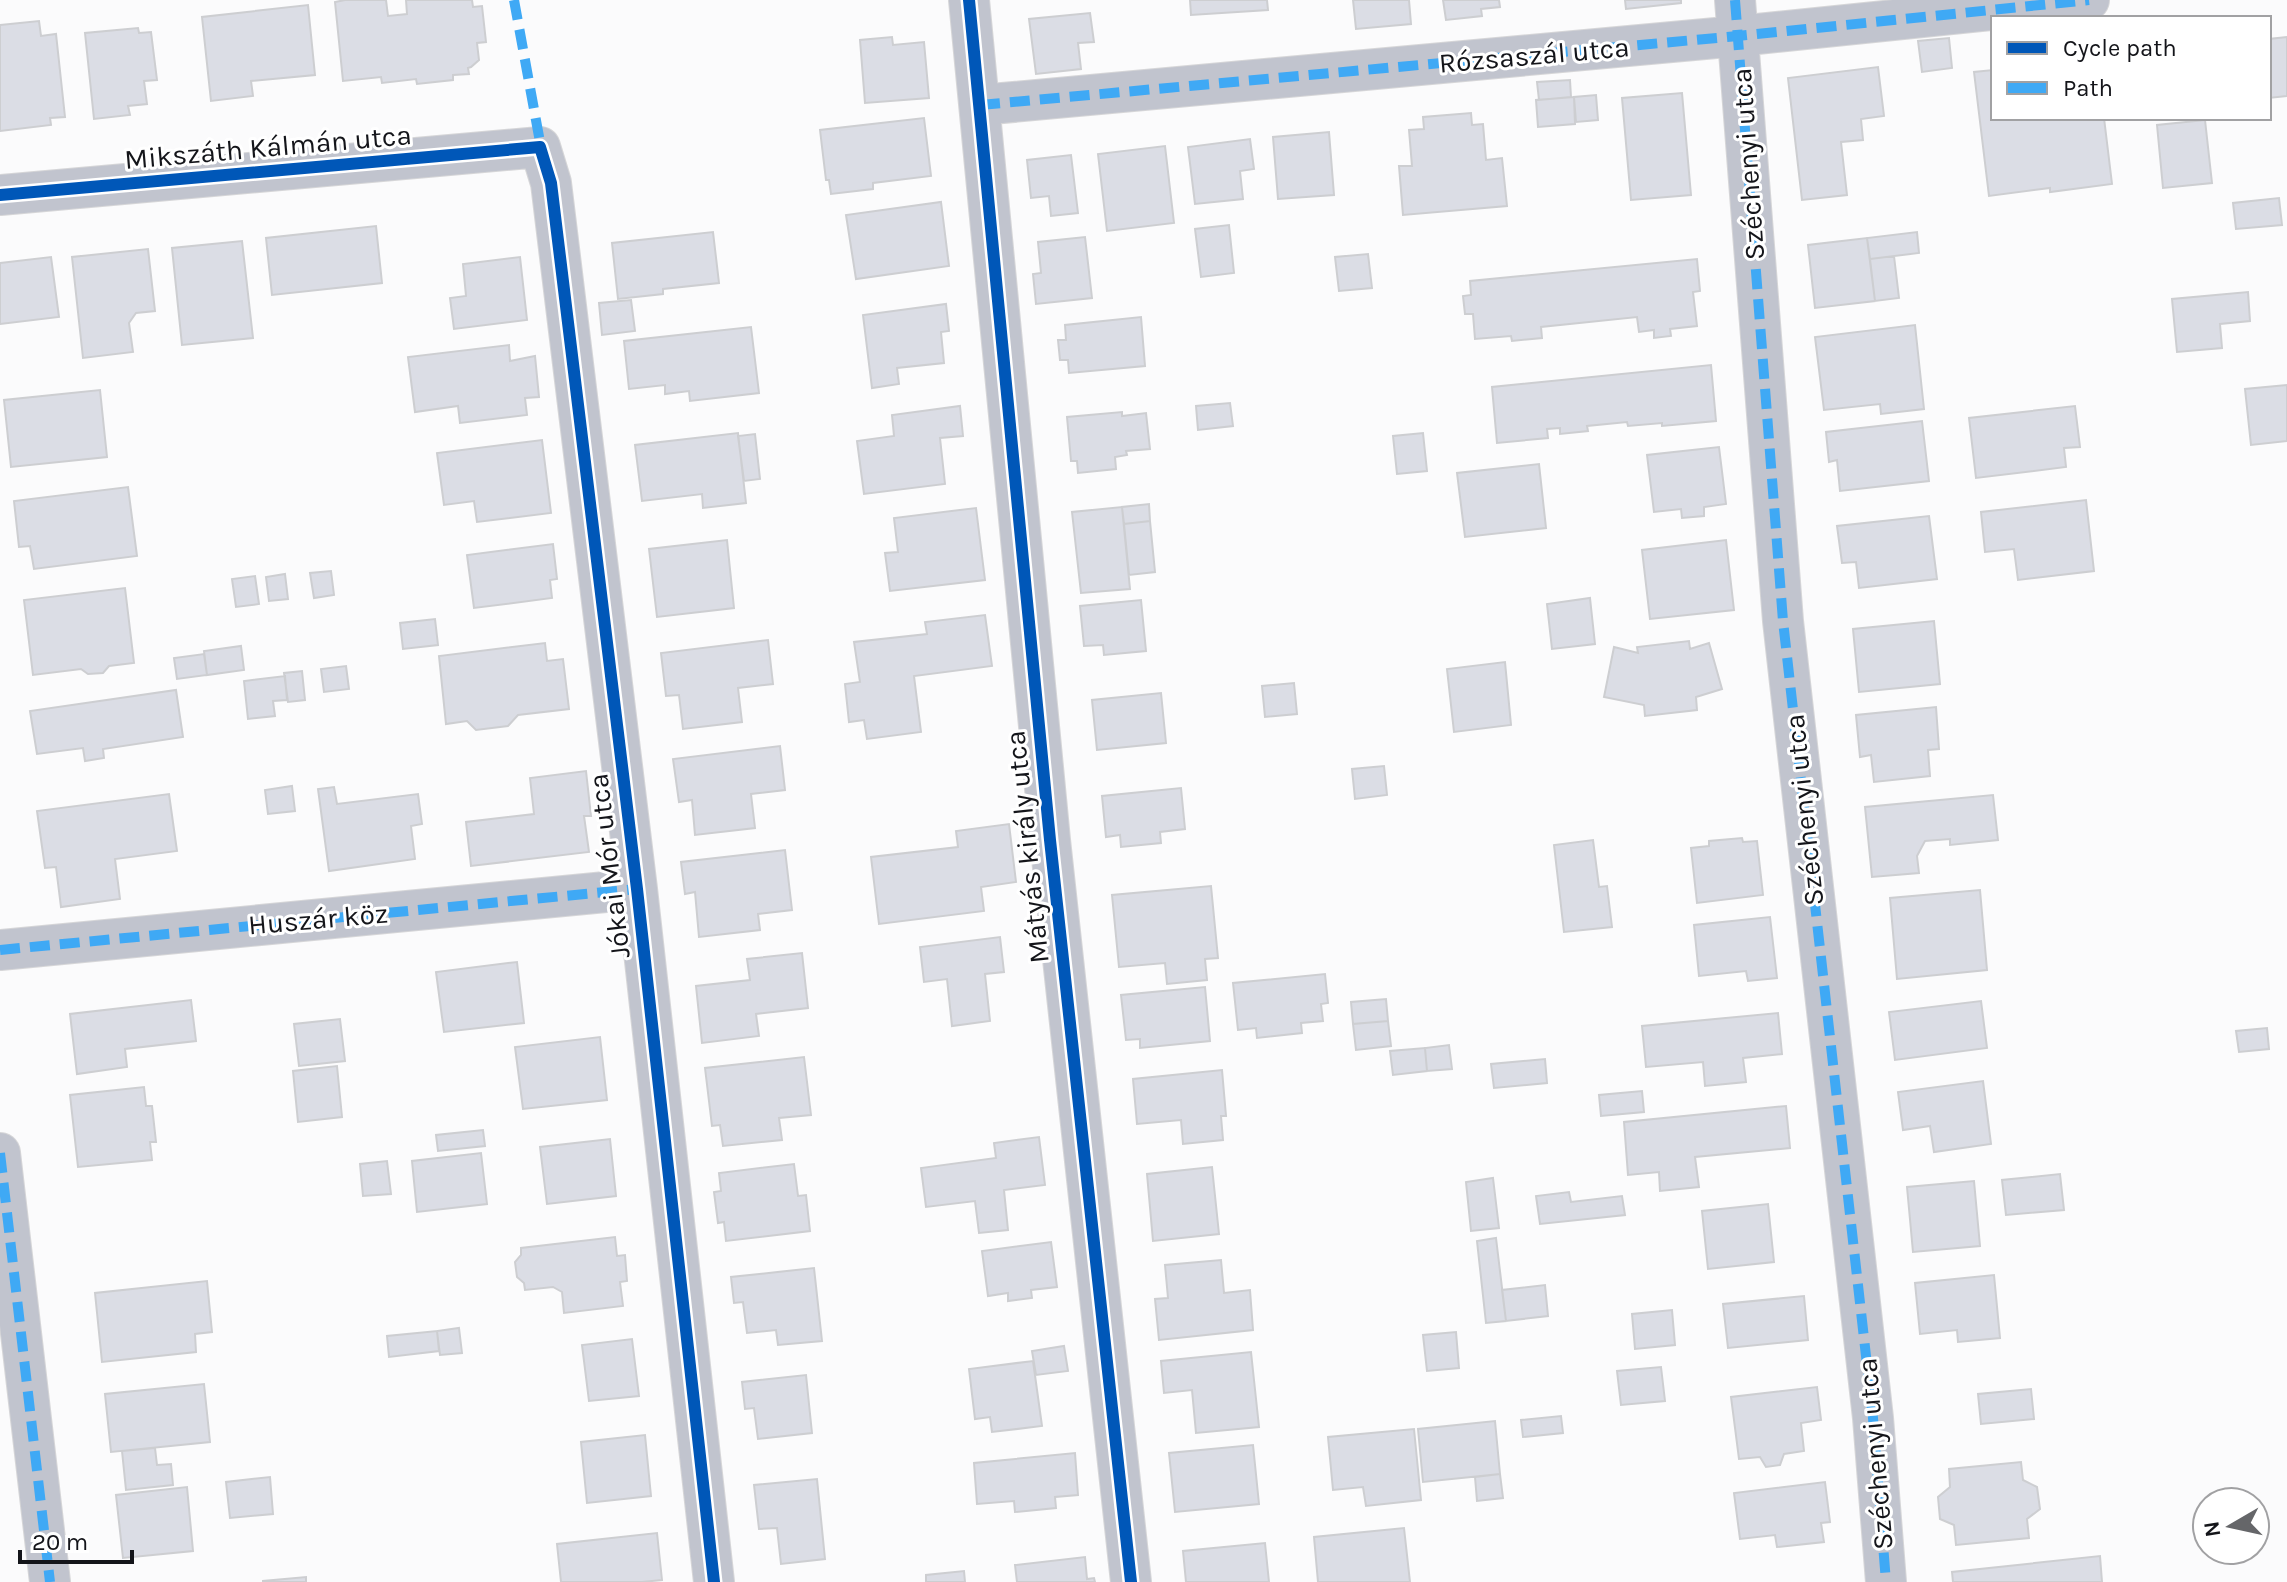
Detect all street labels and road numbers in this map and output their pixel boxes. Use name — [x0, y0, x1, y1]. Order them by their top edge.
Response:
street label: Rózsaszál utca — [1437, 30, 1631, 80]
street label: Széchenyi utca — [1725, 67, 1771, 261]
street label: Mikszáth Kálmán utca — [123, 118, 413, 176]
street label: Széchenyi utca — [1778, 713, 1830, 907]
street label: Mátyás király utca — [998, 729, 1056, 965]
street label: Jókai Mór utca — [581, 772, 637, 960]
street label: Huszár köz — [247, 896, 389, 942]
street label: Széchenyi utca — [1850, 1357, 1900, 1551]

